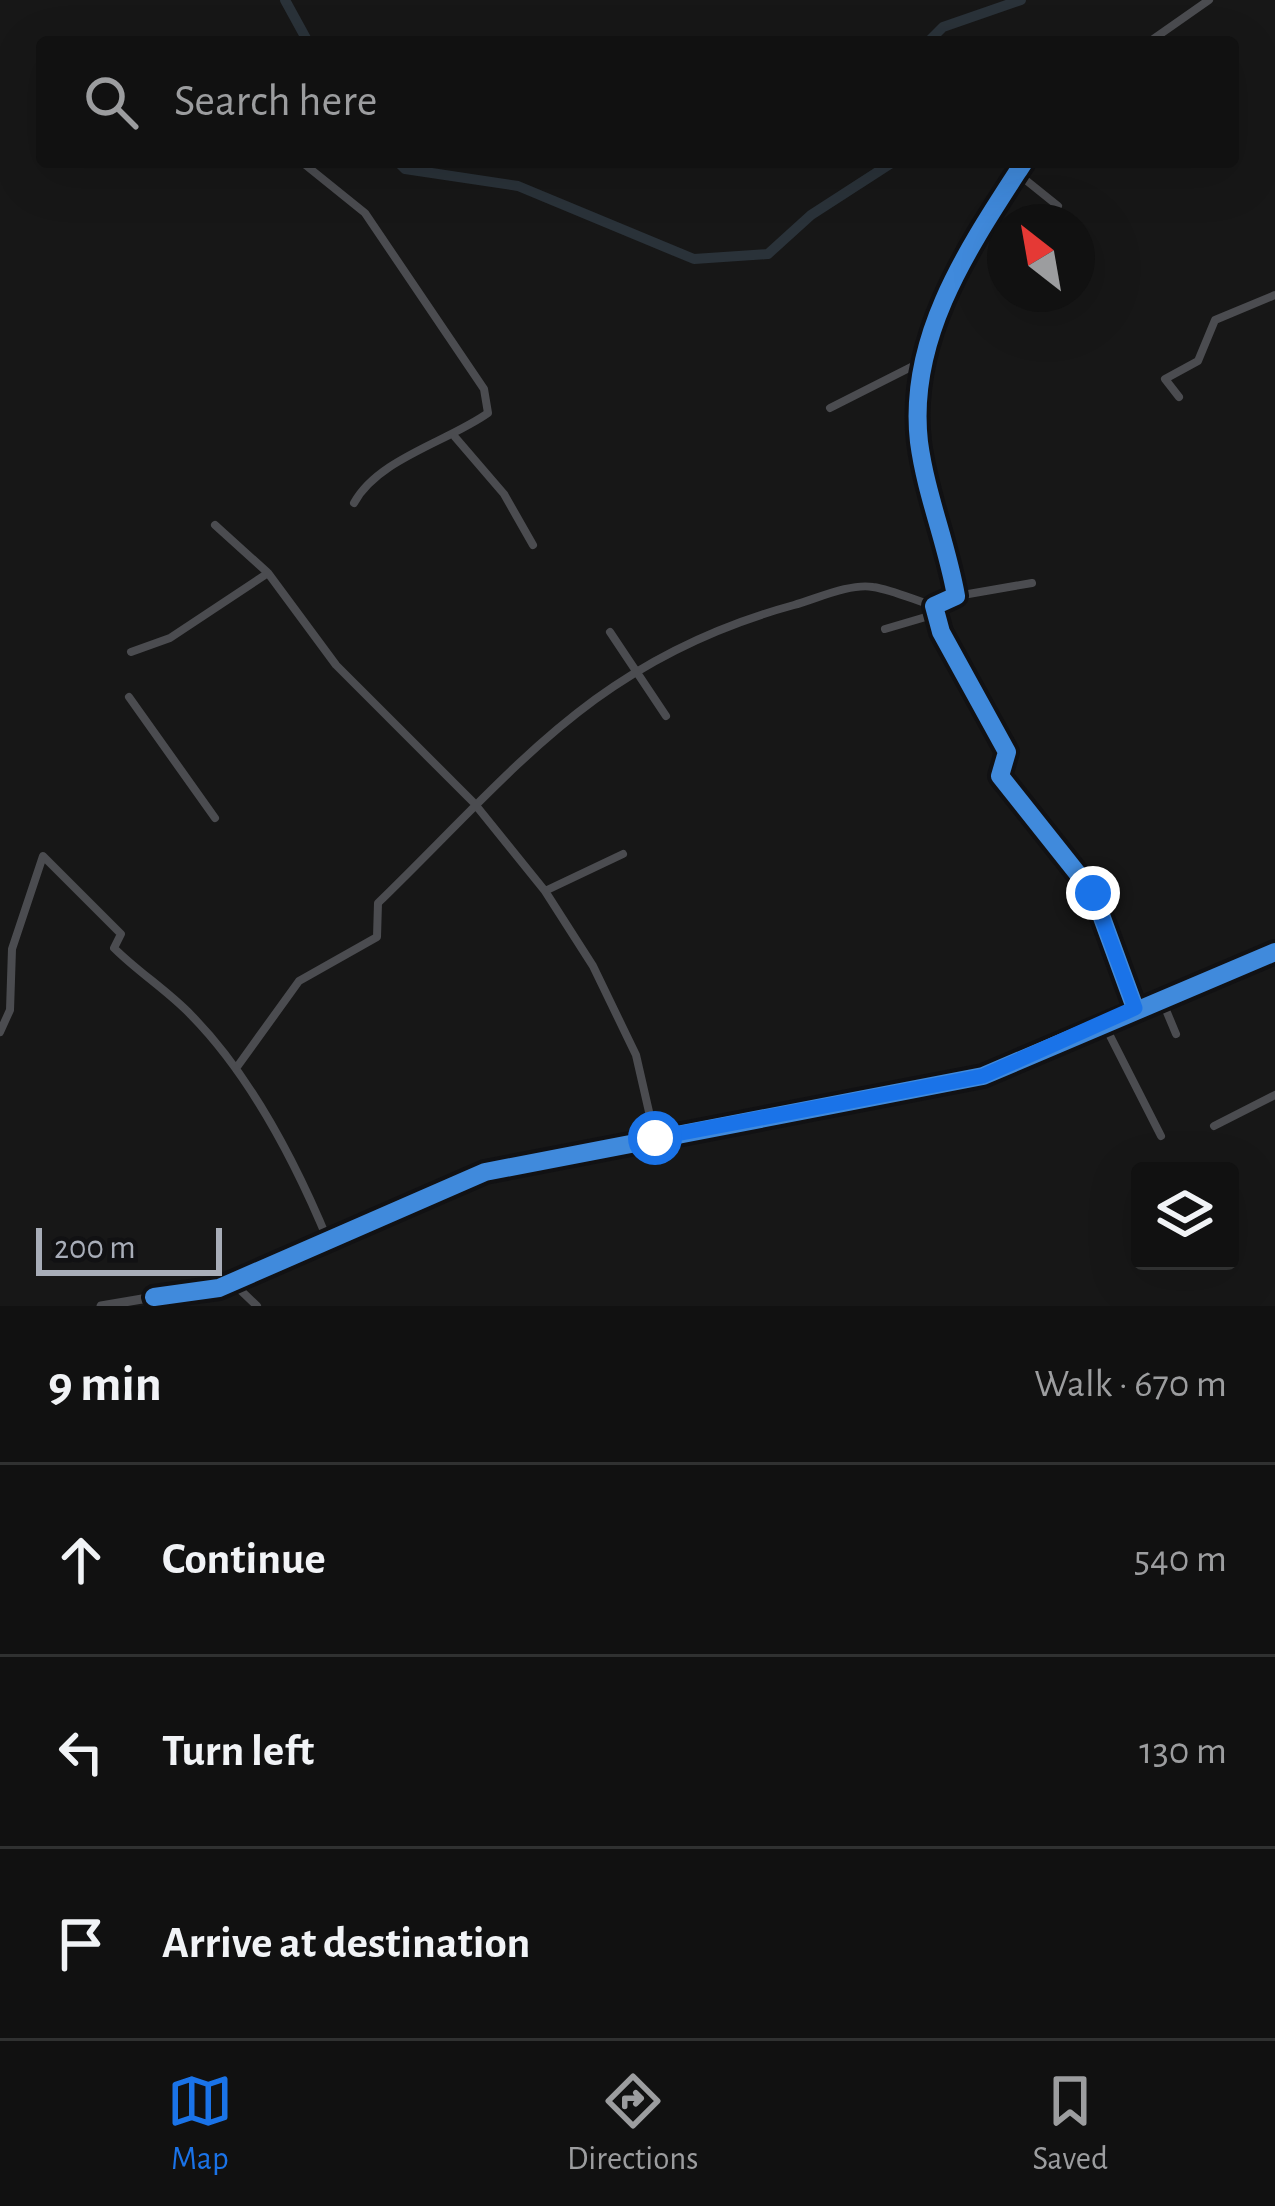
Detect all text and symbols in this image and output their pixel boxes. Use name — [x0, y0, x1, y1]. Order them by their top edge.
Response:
search box — [36, 36, 1239, 168]
icon: search — [78, 69, 144, 135]
text: Search here — [174, 79, 377, 124]
north arrow — [987, 204, 1095, 312]
route end — [1066, 866, 1120, 920]
route start — [628, 1111, 682, 1165]
map controls — [1131, 1162, 1239, 1270]
button: layers — [1131, 1162, 1239, 1270]
scale bar — [36, 1222, 222, 1275]
text: 200 m — [54, 1232, 136, 1265]
text: 9 min — [48, 1359, 162, 1410]
text: Walk · 670 m — [1034, 1365, 1227, 1404]
icon: ahead — [48, 1527, 114, 1593]
text: Continue — [162, 1537, 326, 1582]
text: 540 m — [1134, 1540, 1227, 1579]
icon: left — [48, 1719, 114, 1785]
text: Turn left — [162, 1729, 314, 1774]
text: 130 m — [1139, 1732, 1227, 1771]
icon: arrive — [48, 1911, 114, 1977]
text: Arrive at destination — [162, 1921, 530, 1966]
tab: Map — [167, 2068, 233, 2180]
tab: Directions — [567, 2068, 698, 2180]
tab: Saved — [1032, 2068, 1108, 2180]

